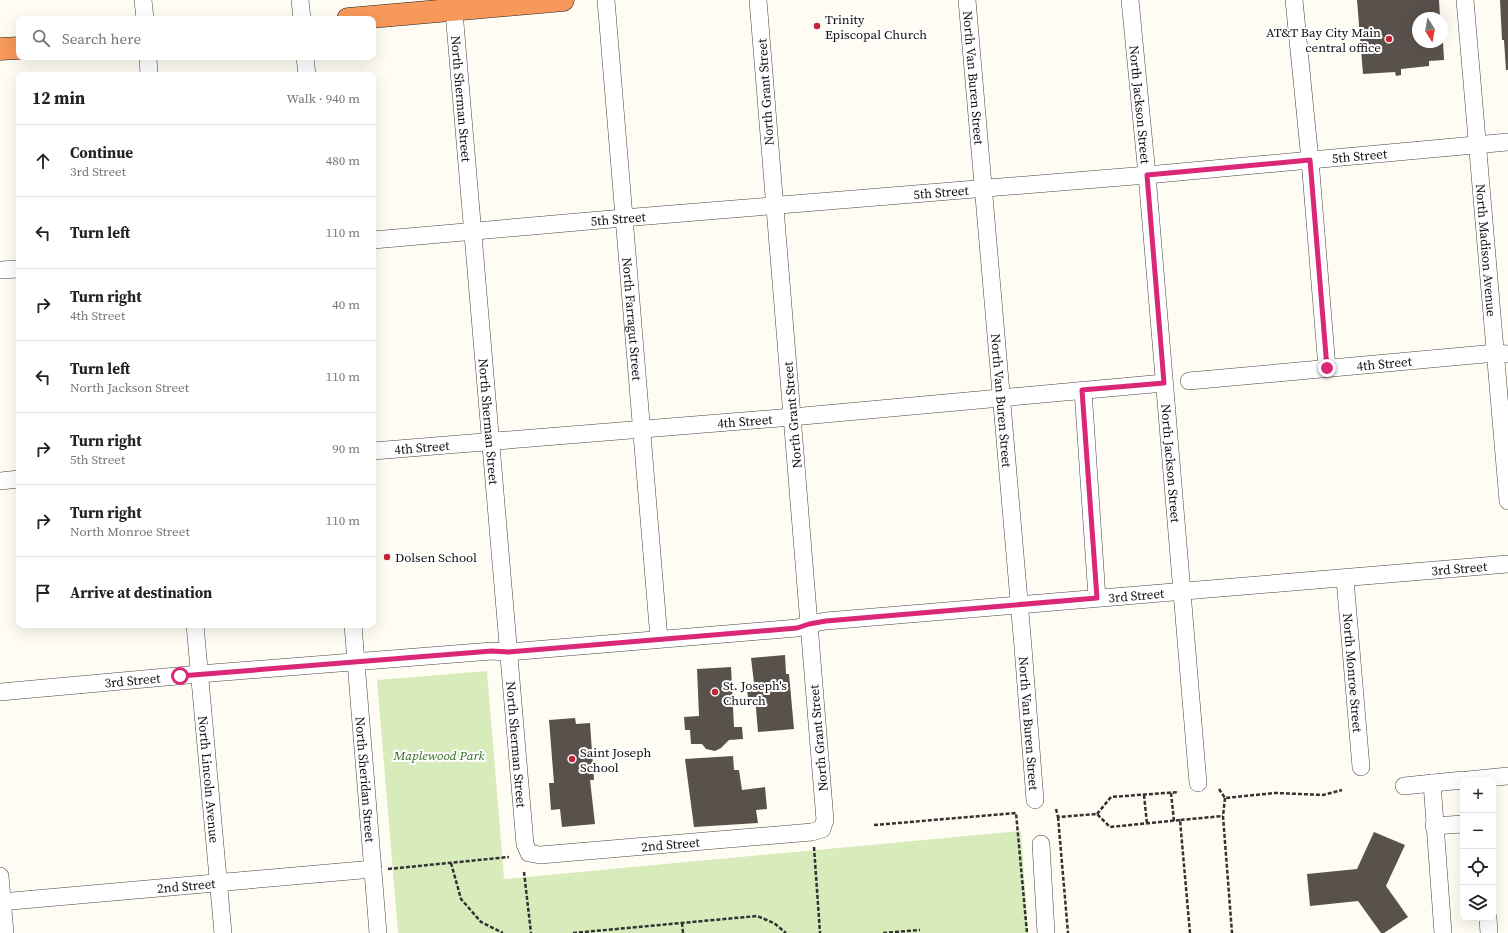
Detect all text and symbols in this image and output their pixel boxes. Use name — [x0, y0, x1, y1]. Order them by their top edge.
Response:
street label: North Van Buren Street — [959, 10, 988, 146]
place label: Trinity Episcopal Church — [825, 11, 927, 43]
north arrow — [1412, 12, 1448, 48]
search box — [16, 16, 376, 60]
marker: Trinity Episcopal Church — [812, 21, 822, 31]
place label: AT&T Bay City Main central office — [1266, 24, 1381, 56]
icon: search — [30, 27, 52, 49]
text: Search here — [62, 28, 141, 49]
marker: AT&T Bay City Main central office — [1384, 34, 1394, 44]
street label: North Sherman Street — [447, 35, 475, 163]
street label: North Grant Street — [753, 37, 778, 146]
street label: North Jackson Street — [1125, 44, 1154, 165]
text: 12 min — [32, 86, 85, 110]
text: Walk · 940 m — [287, 90, 360, 107]
text: Continue — [70, 142, 133, 163]
street label: 5th Street — [1331, 145, 1388, 167]
icon: ahead — [32, 150, 54, 172]
text: 480 m — [326, 152, 360, 169]
text: 3rd Street — [70, 163, 126, 180]
street label: 5th Street — [913, 182, 970, 203]
street label: North Madison Avenue — [1472, 183, 1500, 318]
street label: 5th Street — [590, 208, 647, 230]
icon: left — [32, 222, 54, 244]
text: Turn left — [70, 222, 130, 243]
text: 110 m — [326, 224, 360, 241]
street label: North Farragut Street — [618, 257, 646, 382]
text: Turn right — [70, 286, 142, 307]
icon: right — [32, 294, 54, 316]
text: 40 m — [332, 296, 360, 313]
text: 4th Street — [70, 307, 125, 324]
street label: North Van Buren Street — [987, 333, 1015, 469]
street label: 4th Street — [1356, 353, 1413, 375]
text: Turn left — [70, 358, 130, 379]
street label: North Sherman Street — [475, 358, 502, 486]
route end — [1318, 359, 1336, 377]
street label: North Grant Street — [779, 360, 806, 469]
icon: left — [32, 366, 54, 388]
text: 110 m — [326, 368, 360, 385]
text: North Jackson Street — [70, 379, 189, 396]
street label: North Jackson Street — [1157, 403, 1184, 524]
street label: 4th Street — [717, 411, 774, 432]
text: Turn right — [70, 430, 142, 451]
street label: 4th Street — [394, 437, 451, 458]
icon: right — [32, 438, 54, 460]
text: 90 m — [332, 440, 360, 457]
text: 5th Street — [70, 451, 125, 468]
text: Turn right — [70, 502, 142, 523]
icon: right — [32, 510, 54, 532]
text: 110 m — [326, 512, 360, 529]
text: North Monroe Street — [70, 523, 190, 540]
place label: Dolsen School — [395, 549, 477, 566]
marker: Dolsen School — [382, 552, 392, 562]
street label: 3rd Street — [1431, 558, 1489, 579]
icon: arrive — [32, 582, 54, 604]
text: Arrive at destination — [70, 582, 212, 603]
street label: 3rd Street — [1108, 585, 1166, 606]
street label: North Monroe Street — [1339, 612, 1366, 734]
street label: North Van Buren Street — [1015, 656, 1042, 792]
route start — [171, 667, 189, 685]
street label: 3rd Street — [104, 669, 162, 692]
place label: St. Joseph's Church — [723, 677, 787, 709]
street label: North Sherman Street — [502, 680, 530, 809]
street label: North Grant Street — [805, 683, 832, 792]
marker: St. Joseph's Church — [710, 687, 720, 697]
street label: North Lincoln Avenue — [194, 715, 223, 844]
street label: North Sheridan Street — [351, 716, 379, 844]
place label: Saint Joseph School — [580, 744, 652, 776]
park label: Maplewood Park — [392, 747, 485, 764]
marker: Saint Joseph School — [567, 754, 577, 764]
map controls — [1460, 777, 1496, 921]
button: + — [1460, 777, 1496, 813]
button: − — [1460, 813, 1496, 849]
street label: 2nd Street — [641, 833, 701, 855]
button: locate — [1460, 849, 1496, 885]
street label: 2nd Street — [156, 875, 217, 897]
button: layers — [1460, 885, 1496, 921]

